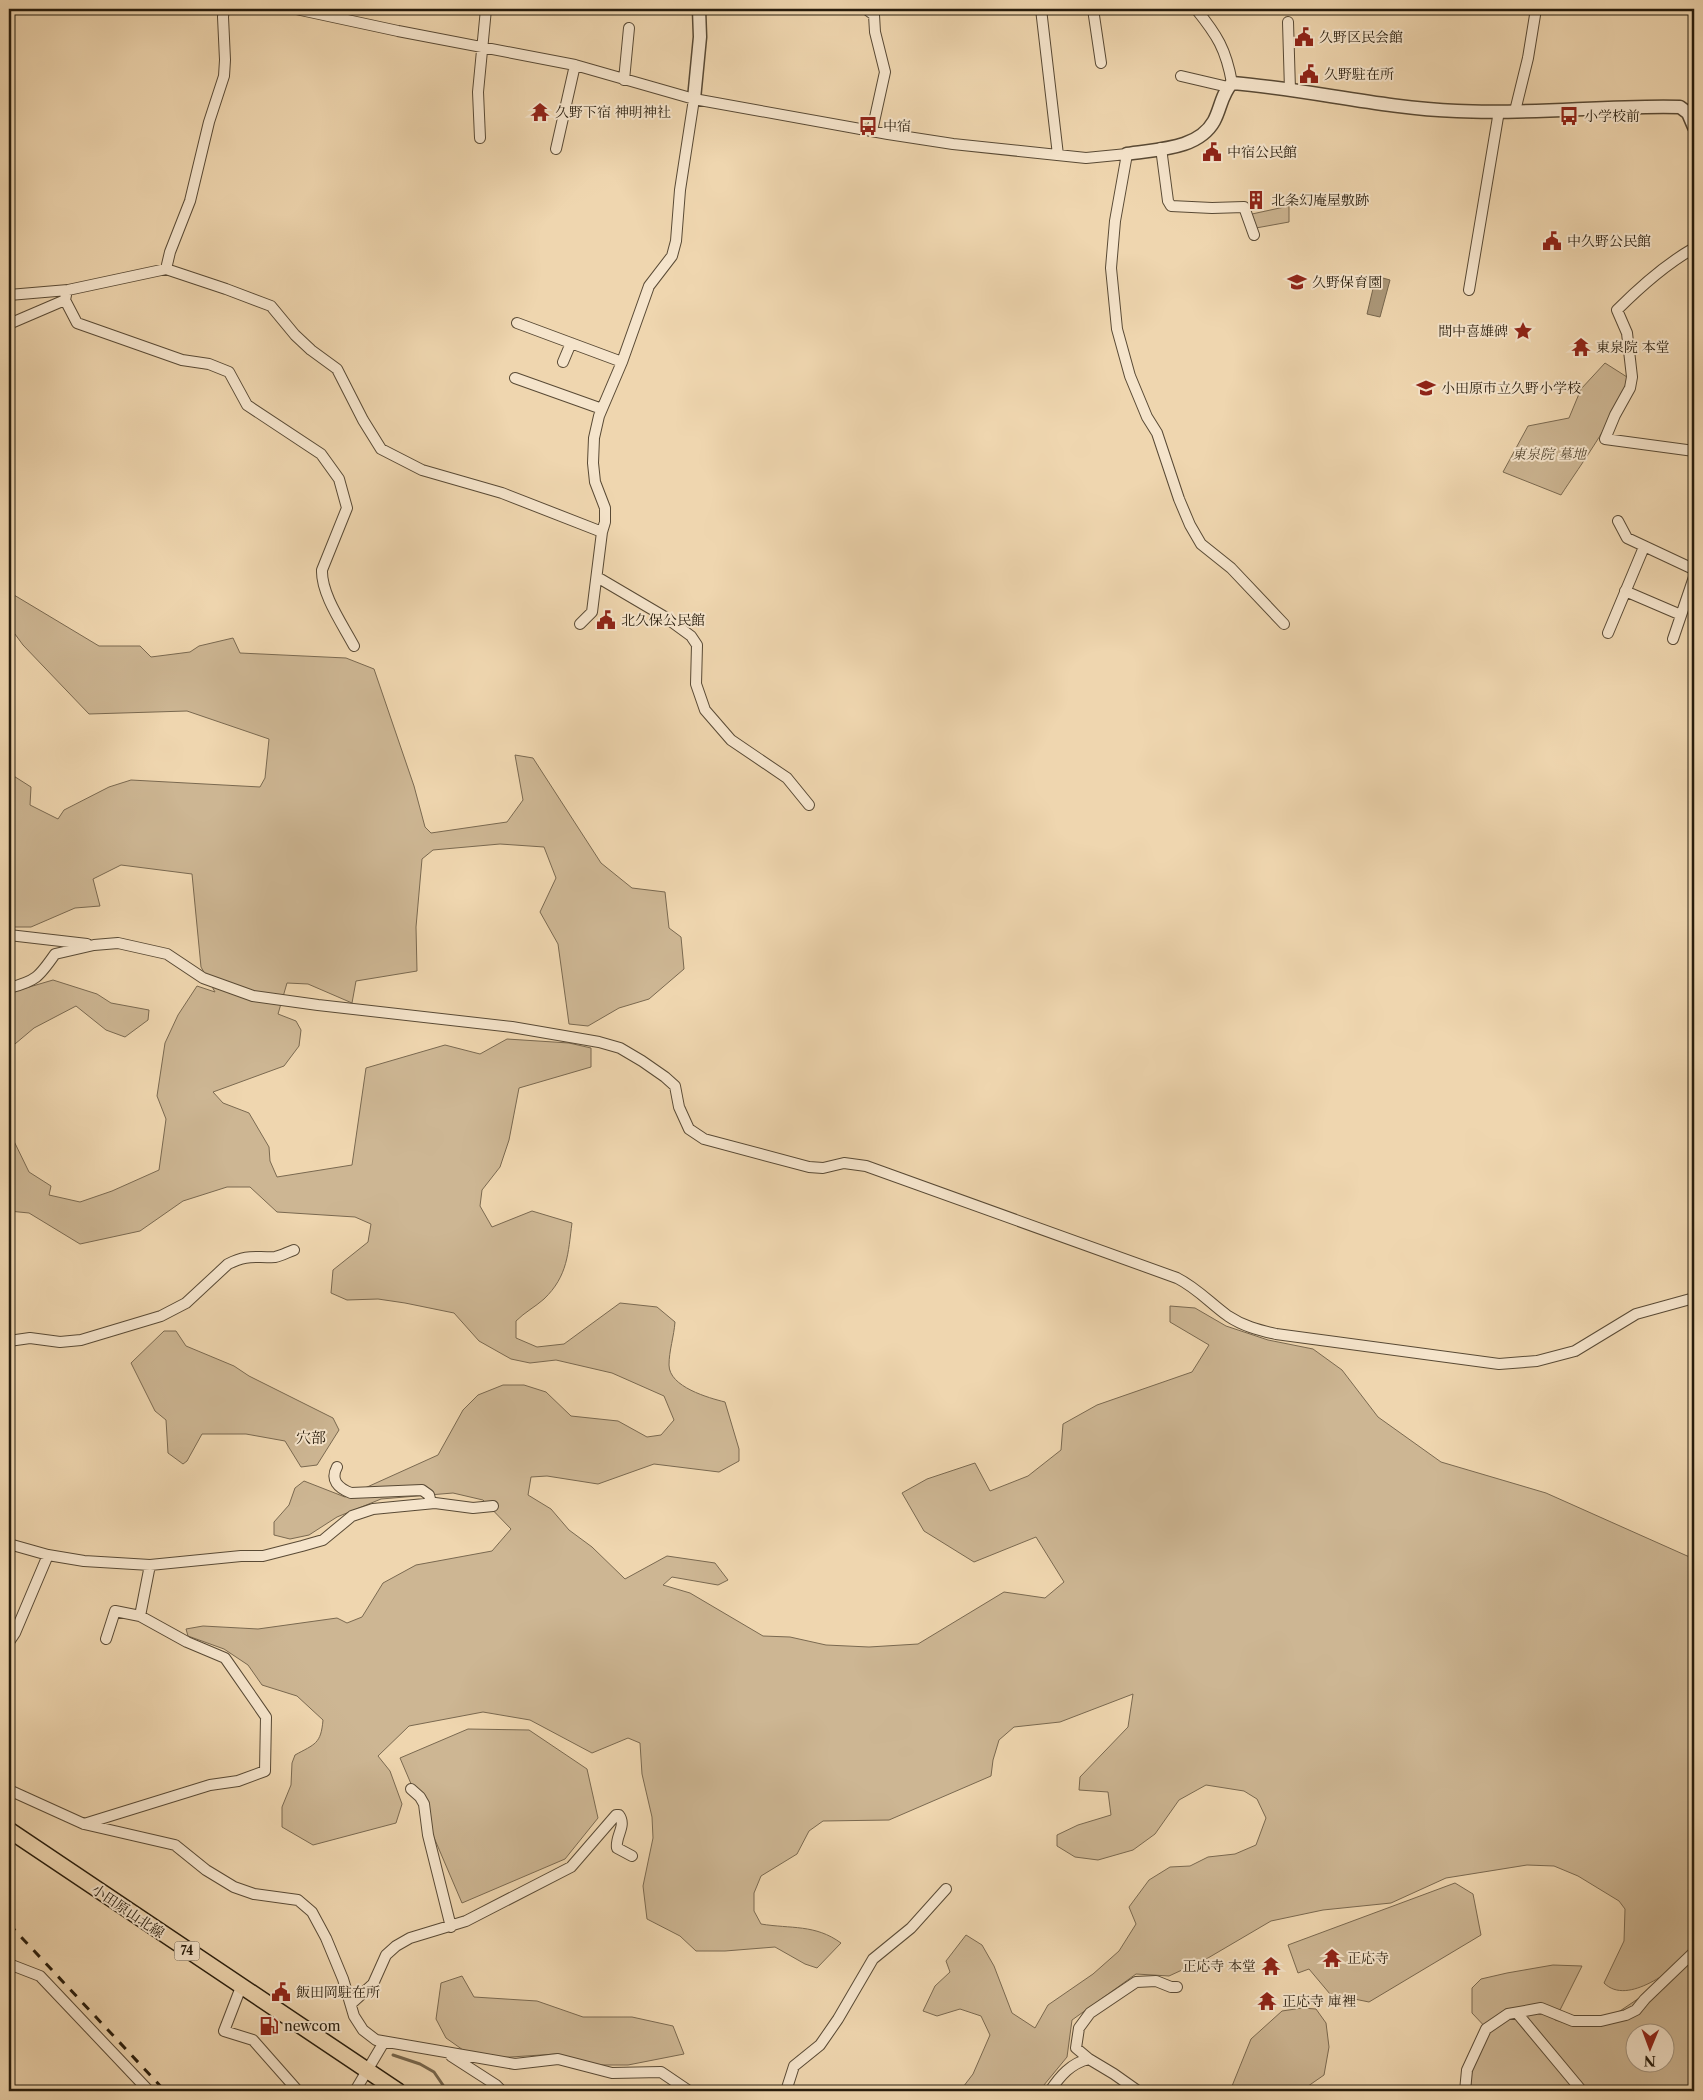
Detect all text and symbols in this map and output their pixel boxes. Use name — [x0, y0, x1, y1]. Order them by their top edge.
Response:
public building icon: 久野区民会館 — [1293, 26, 1315, 48]
place label: 久野区民会館 — [1319, 28, 1403, 46]
public building icon: 久野駐在所 — [1298, 63, 1320, 85]
place label: 久野駐在所 — [1324, 65, 1394, 83]
temple icon: 久野下宿 神明神社 — [529, 101, 551, 123]
place label: 久野下宿 神明神社 — [555, 103, 671, 121]
bus stop icon: 小学校前 — [1558, 105, 1580, 127]
place label: 小学校前 — [1584, 107, 1640, 125]
bus stop icon: 中宿 — [857, 115, 879, 137]
place label: 中宿 — [883, 117, 911, 135]
public building icon: 中宿公民館 — [1201, 141, 1223, 163]
place label: 中宿公民館 — [1227, 143, 1297, 161]
building icon: 北条幻庵屋敷跡 — [1245, 189, 1267, 211]
place label: 北条幻庵屋敷跡 — [1271, 191, 1369, 209]
public building icon: 中久野公民館 — [1541, 230, 1563, 252]
place label: 中久野公民館 — [1567, 232, 1651, 250]
school or university icon: 久野保育園 — [1286, 271, 1308, 293]
place label: 久野保育園 — [1312, 273, 1382, 291]
place icon: 間中喜雄碑 — [1512, 320, 1534, 342]
place label: 間中喜雄碑 — [1438, 322, 1508, 340]
temple icon: 東泉院 本堂 — [1570, 336, 1592, 358]
place label: 東泉院 本堂 — [1596, 338, 1670, 356]
school or university icon: 小田原市立久野小学校 — [1415, 377, 1437, 399]
place label: 小田原市立久野小学校 — [1441, 379, 1581, 397]
park label: 東泉院 墓地 — [1512, 445, 1588, 463]
public building icon: 北久保公民館 — [595, 609, 617, 631]
place label: 北久保公民館 — [621, 611, 705, 629]
district label: 穴部 — [296, 1428, 326, 1447]
street label: 小田原山北線 — [88, 1880, 168, 1942]
road number: 74 — [174, 1942, 200, 1960]
temple icon: 正応寺 — [1321, 1947, 1343, 1969]
place label: 正応寺 — [1347, 1949, 1389, 1967]
temple icon: 正応寺 本堂 — [1260, 1955, 1282, 1977]
place label: 正応寺 本堂 — [1182, 1957, 1256, 1975]
public building icon: 飯田岡駐在所 — [270, 1981, 292, 2003]
place label: 飯田岡駐在所 — [296, 1983, 380, 2001]
temple icon: 正応寺 庫裡 — [1256, 1990, 1278, 2012]
place label: 正応寺 庫裡 — [1282, 1992, 1356, 2010]
fuel station icon: newcom — [258, 2015, 280, 2037]
place label: newcom — [284, 2017, 341, 2035]
north arrow — [1626, 2022, 1676, 2072]
text: N — [1644, 2052, 1656, 2070]

